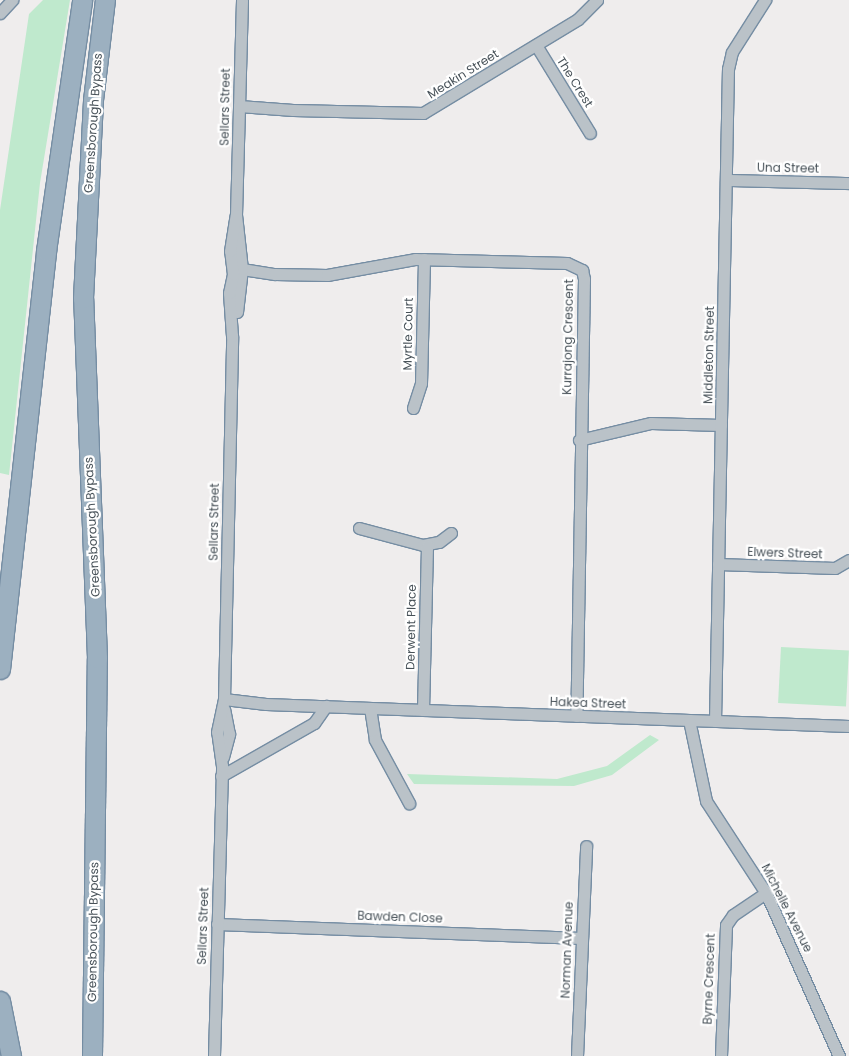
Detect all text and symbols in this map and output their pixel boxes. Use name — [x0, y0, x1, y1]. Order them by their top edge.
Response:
street label: Meakin Street — [425, 46, 501, 102]
street label: Greensborough Bypass — [81, 53, 105, 193]
street label: The Crest — [554, 54, 596, 110]
street label: Sellars Street — [217, 68, 233, 146]
street label: Una Street — [757, 160, 819, 176]
street label: Kurrajong Crescent — [560, 279, 576, 395]
street label: Myrtle Court — [400, 297, 416, 371]
street label: Middleton Street — [701, 306, 717, 404]
street label: Greensborough Bypass — [81, 457, 103, 597]
street label: Sellars Street — [206, 483, 222, 561]
street label: Elwers Street — [747, 544, 823, 562]
street label: Derwent Place — [403, 584, 419, 670]
street label: Hakea Street — [550, 694, 626, 712]
street label: Michelle Avenue — [758, 861, 816, 955]
street label: Greensborough Bypass — [85, 862, 101, 1002]
street label: Sellars Street — [194, 887, 212, 965]
street label: Norman Avenue — [558, 901, 576, 999]
street label: Bawden Close — [357, 908, 443, 926]
street label: Byrne Crescent — [700, 933, 718, 1025]

